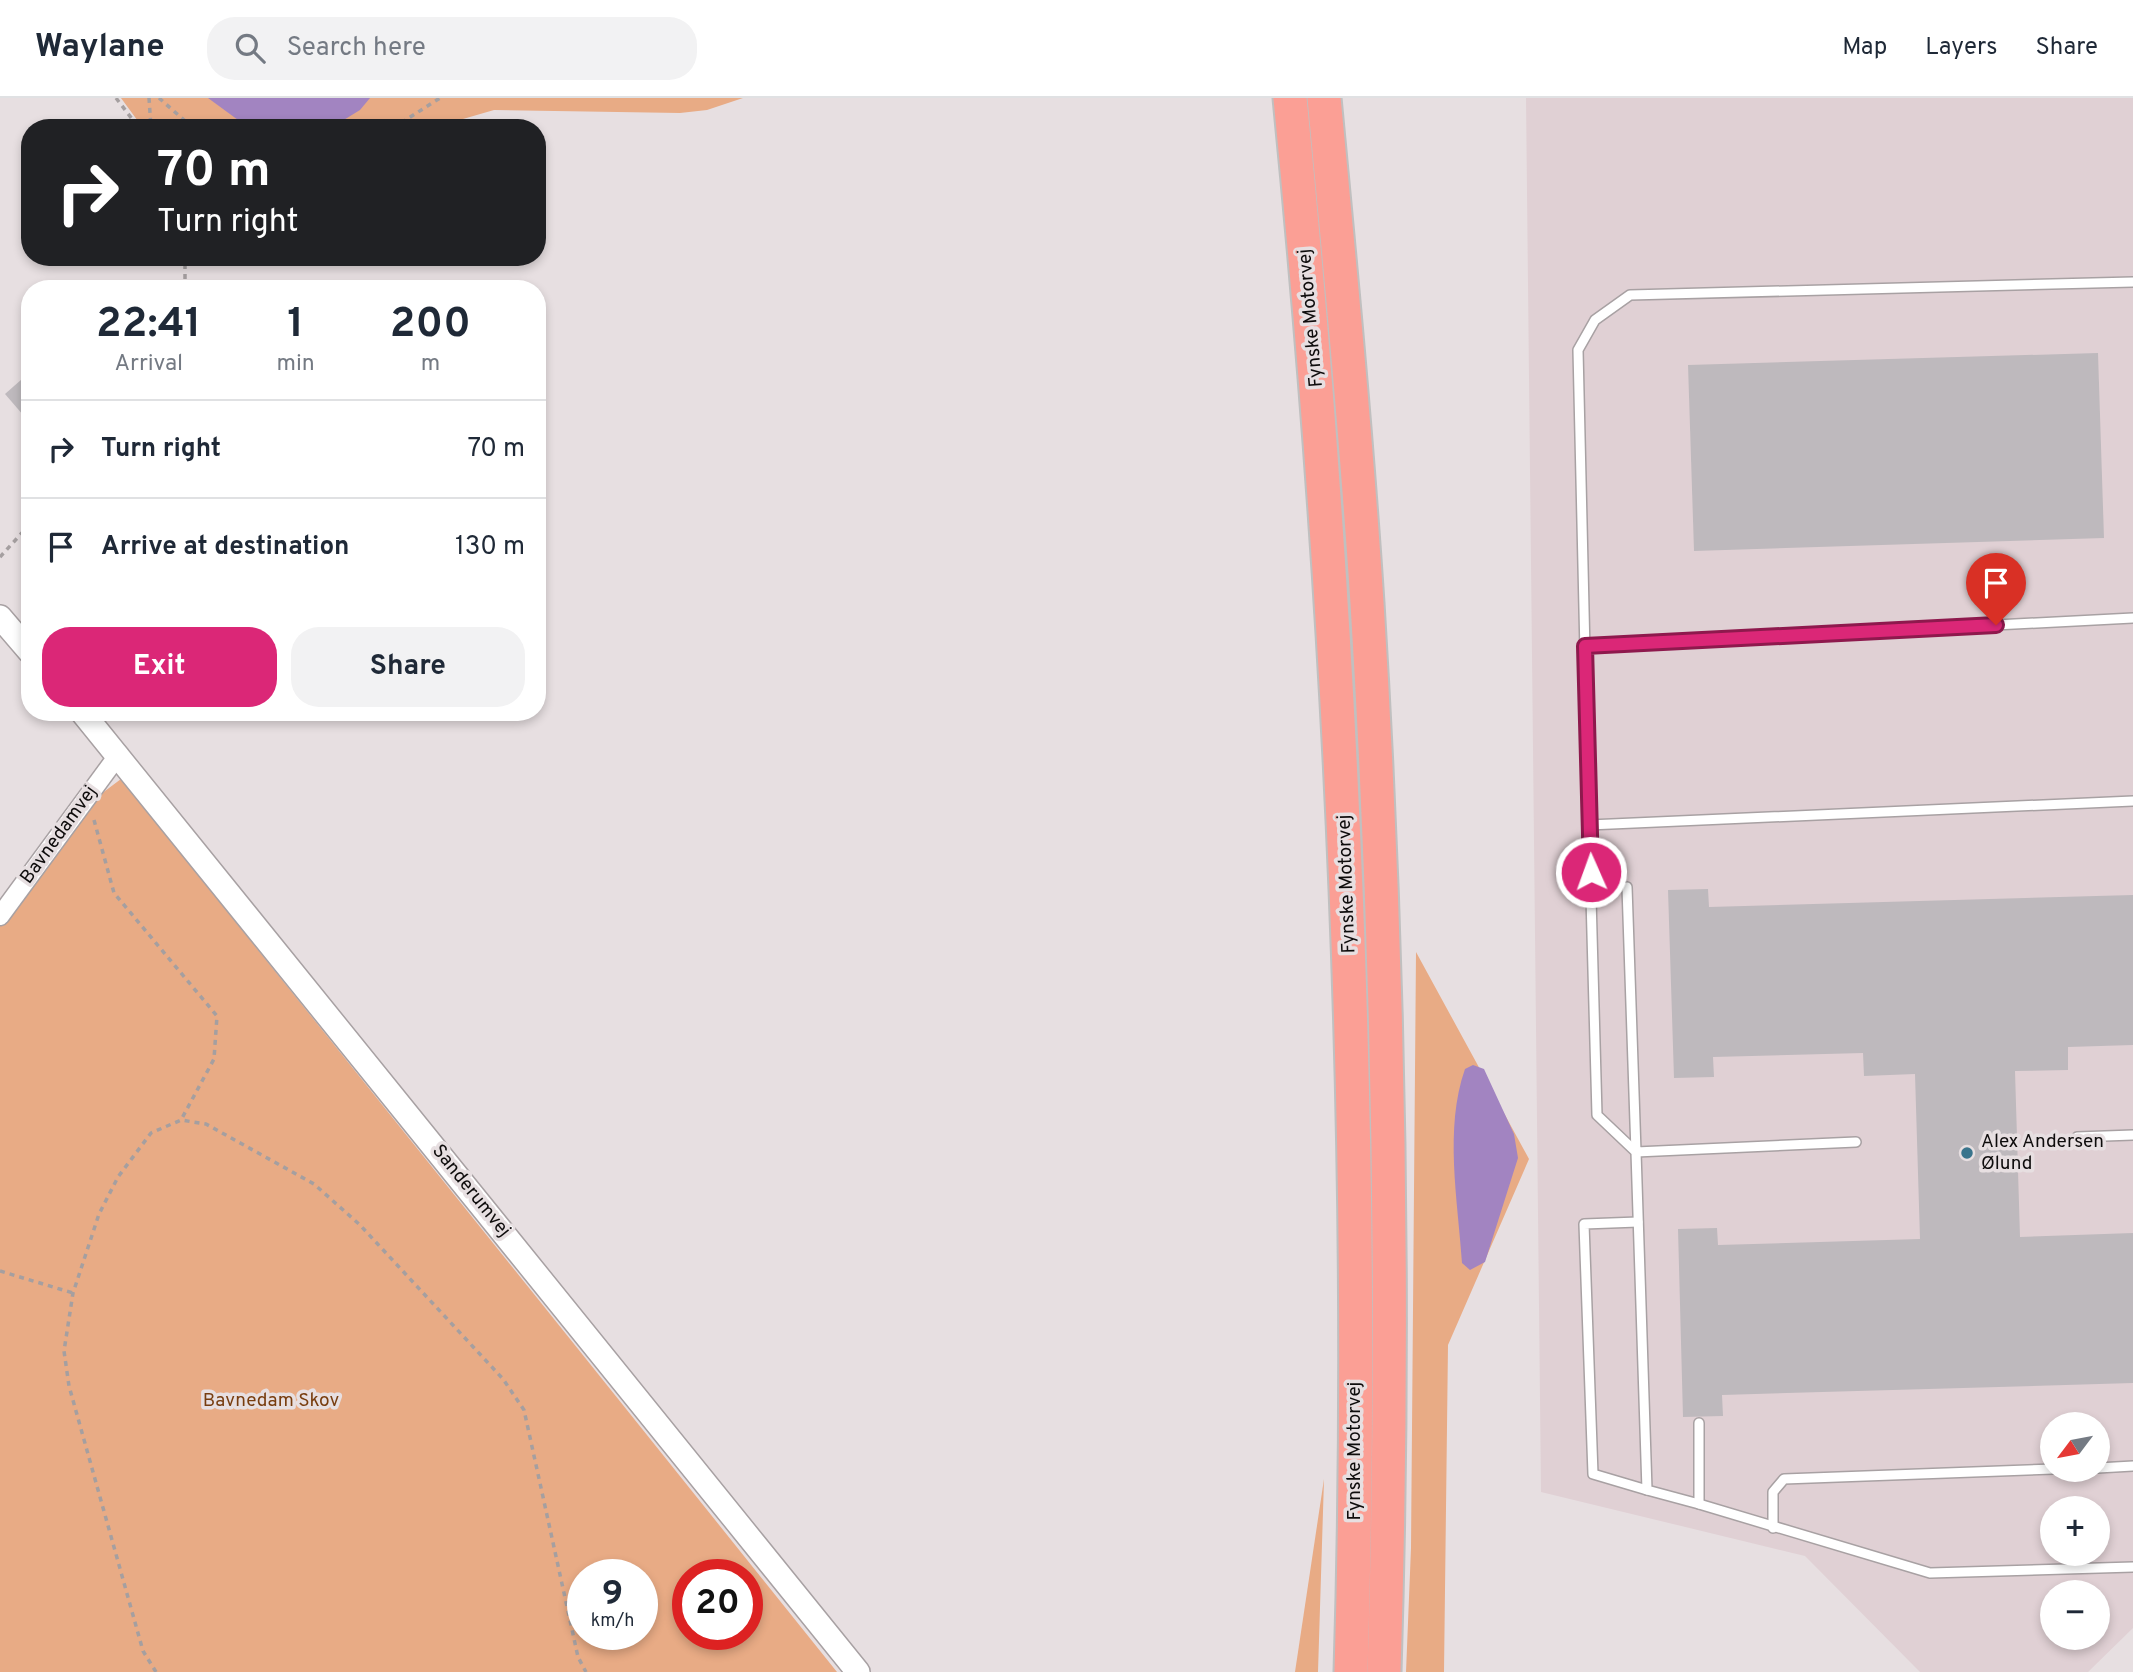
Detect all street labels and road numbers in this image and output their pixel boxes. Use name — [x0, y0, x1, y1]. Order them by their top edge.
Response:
street label: Fynske Motorvej — [1293, 248, 1329, 388]
street label: Bavnedamvej — [15, 781, 103, 889]
street label: Fynske Motorvej — [1333, 814, 1361, 954]
street label: Sanderumvej — [426, 1140, 516, 1242]
street label: Fynske Motorvej — [1343, 1382, 1367, 1520]

